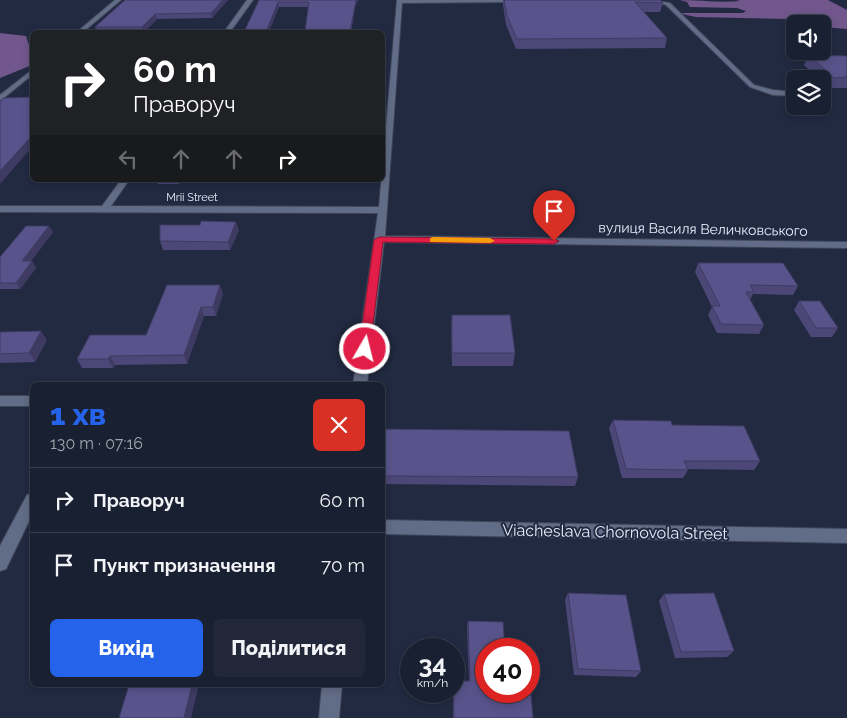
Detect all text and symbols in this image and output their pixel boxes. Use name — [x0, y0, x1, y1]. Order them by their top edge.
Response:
map controls — [786, 15, 831, 115]
button: sound — [786, 15, 831, 60]
text: 60 m — [133, 49, 217, 90]
icon: right — [50, 50, 115, 115]
button: layers — [786, 70, 831, 115]
text: Праворуч — [133, 91, 236, 117]
icon: left — [114, 145, 142, 173]
icon: ahead — [167, 145, 195, 173]
icon: ahead — [220, 145, 248, 173]
icon: right — [273, 145, 301, 173]
pin — [533, 190, 575, 241]
street label: Mrii Street — [166, 191, 218, 204]
icon: arrive — [540, 197, 568, 225]
street label: вулиця Василя Величковського — [598, 219, 808, 239]
position arrow — [338, 322, 390, 374]
text: 1 хв — [50, 397, 106, 432]
button: close — [313, 399, 365, 451]
text: 130 m · 07:16 — [50, 434, 143, 453]
icon: right — [50, 486, 78, 514]
text: Праворуч — [93, 489, 185, 511]
text: 60 m — [320, 489, 365, 511]
street label: Viacheslava Chornovola Street — [502, 521, 729, 543]
icon: arrive — [50, 551, 78, 579]
text: Пункт призначення — [93, 554, 276, 576]
text: 70 m — [321, 554, 365, 576]
button: Вихід — [50, 619, 203, 677]
button: Поділитися — [213, 619, 365, 677]
speed limit sign: 40 — [475, 638, 540, 703]
text: 34 — [418, 649, 447, 679]
text: km/h — [417, 676, 448, 690]

